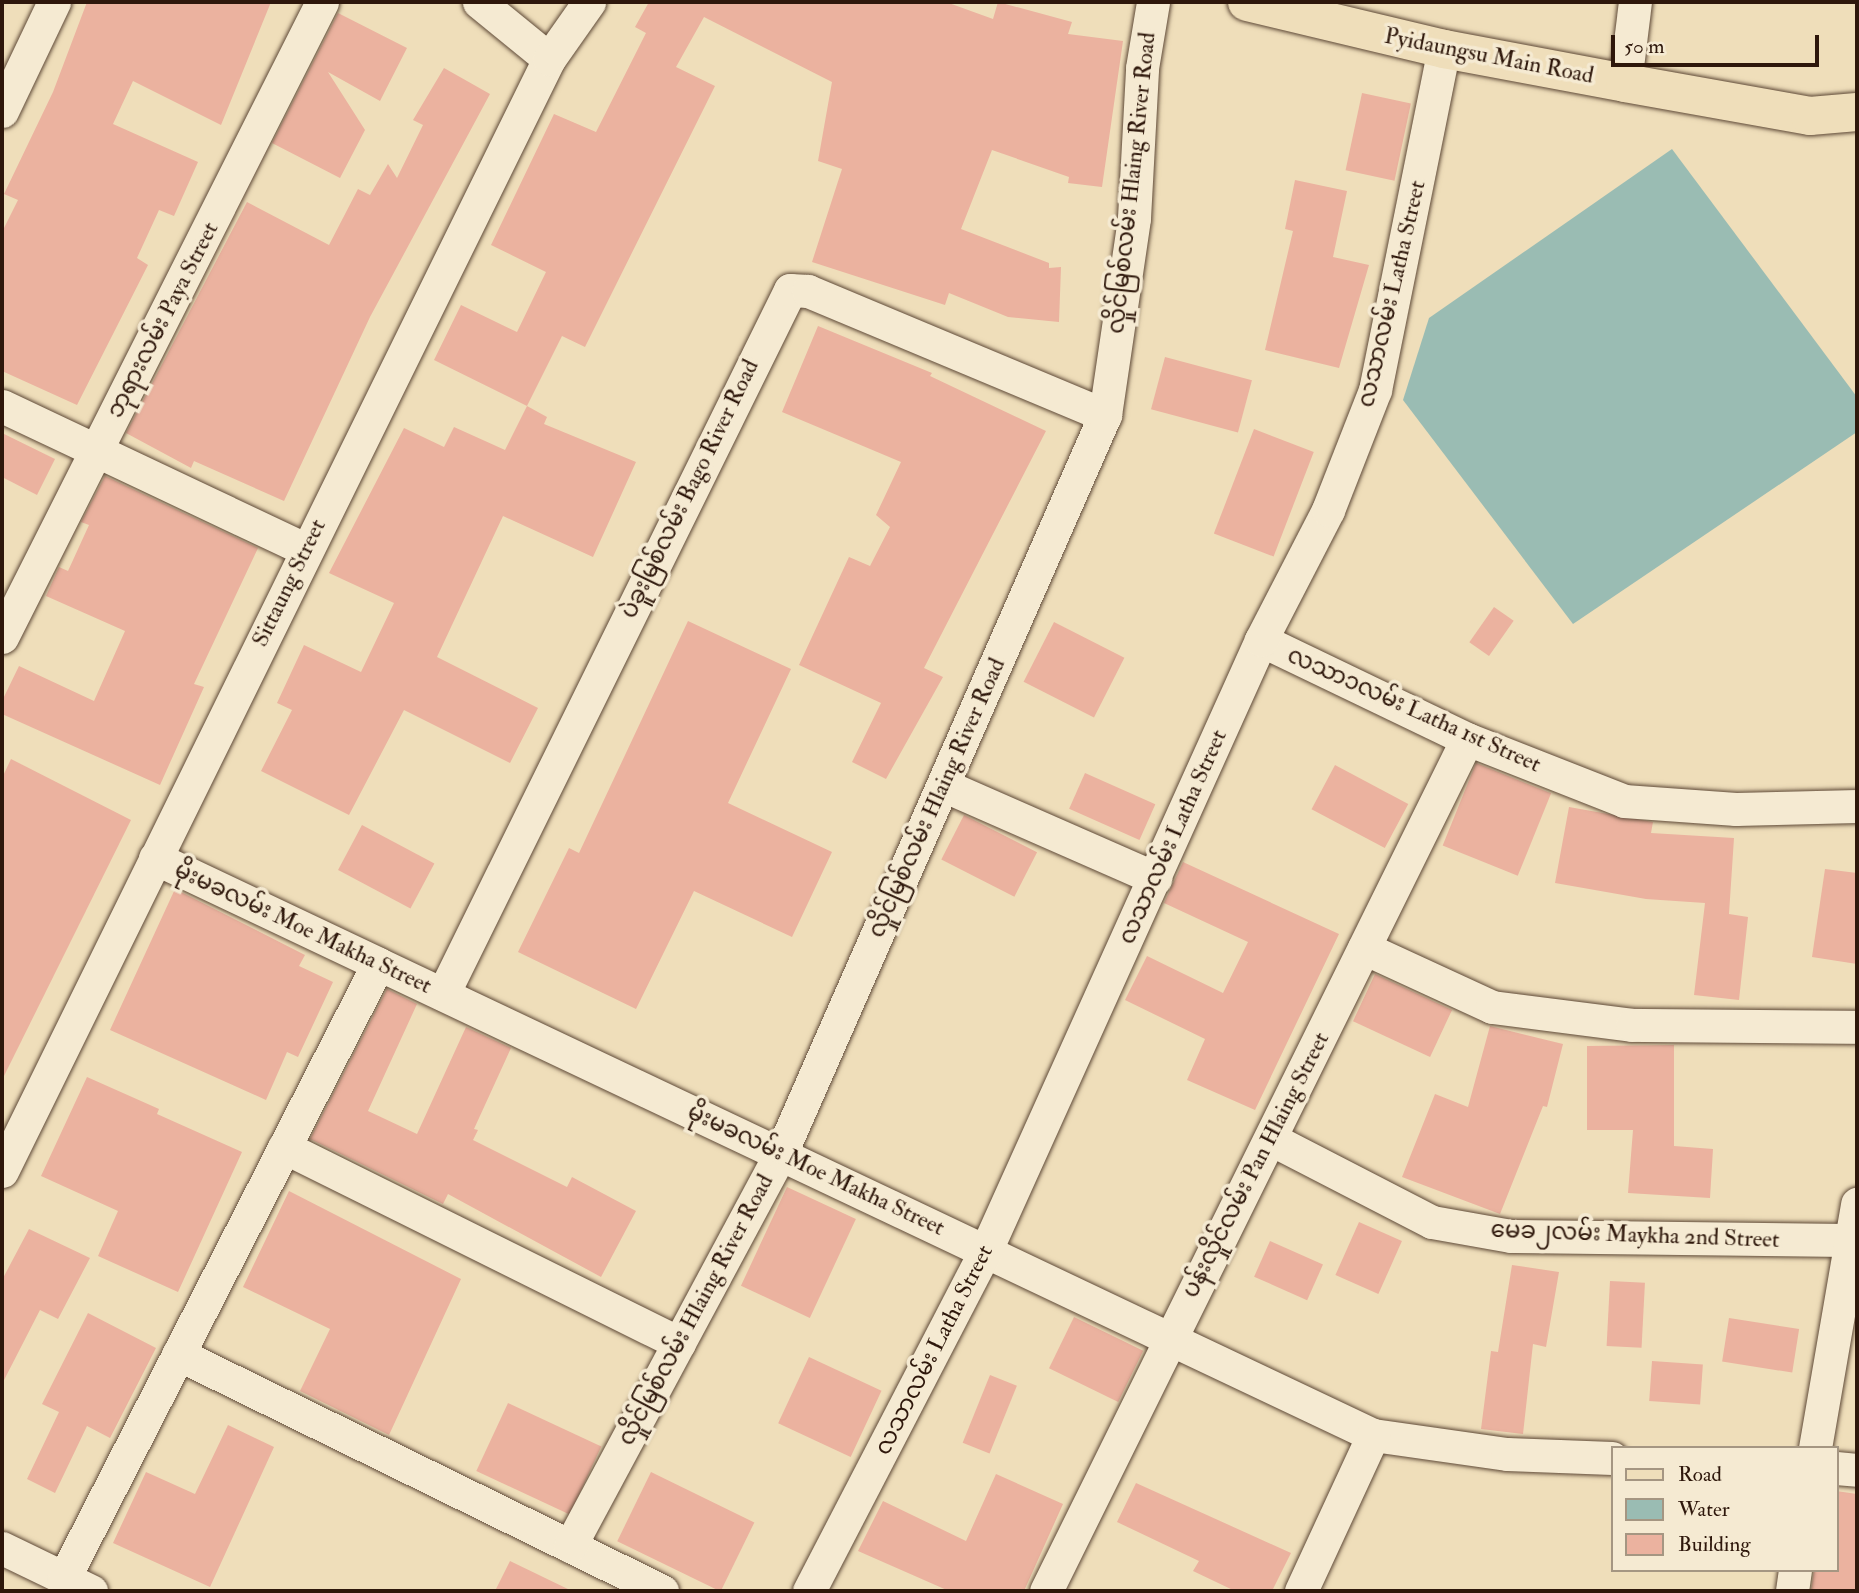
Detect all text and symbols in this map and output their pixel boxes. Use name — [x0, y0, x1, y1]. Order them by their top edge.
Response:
scale bar — [1614, 21, 1822, 65]
street label: Pyidaungsu Main Road — [1382, 22, 1596, 90]
street label: လှိုင်မြစ်လမ်း Hlaing River Road — [1102, 31, 1162, 335]
text: 50 m — [1624, 33, 1665, 60]
street label: လသာလမ်း Latha Street — [1352, 178, 1432, 410]
street label: ဘုရားလမ်း Paya Street — [102, 217, 224, 423]
street label: ပဲခူးမြစ်လမ်း Bago River Road — [615, 355, 765, 623]
street label: Sittaung Street — [246, 515, 332, 651]
street label: လသာ၁လမ်း Latha 1st Street — [1283, 642, 1545, 778]
street label: လှိုင်မြစ်လမ်း Hlaing River Road — [863, 654, 1011, 942]
street label: လသာလမ်း Latha Street — [1113, 725, 1233, 949]
street label: မိုးမခလမ်း Moe Makha Street — [170, 856, 436, 1000]
street label: ပန်းလှိုင်လမ်း Pan Hlaing Street — [1177, 1028, 1335, 1302]
street label: မိုးမခလမ်း Moe Makha Street — [683, 1098, 949, 1242]
street label: လှိုင်မြစ်လမ်း Hlaing River Road — [613, 1170, 779, 1450]
street label: မေခ၂လမ်း Maykha 2nd Street — [1490, 1216, 1780, 1254]
street label: လသာလမ်း Latha Street — [869, 1240, 999, 1460]
legend — [1610, 1446, 1838, 1572]
text: Road — [1678, 1461, 1722, 1488]
text: Water — [1678, 1496, 1730, 1523]
text: Building — [1678, 1531, 1751, 1558]

